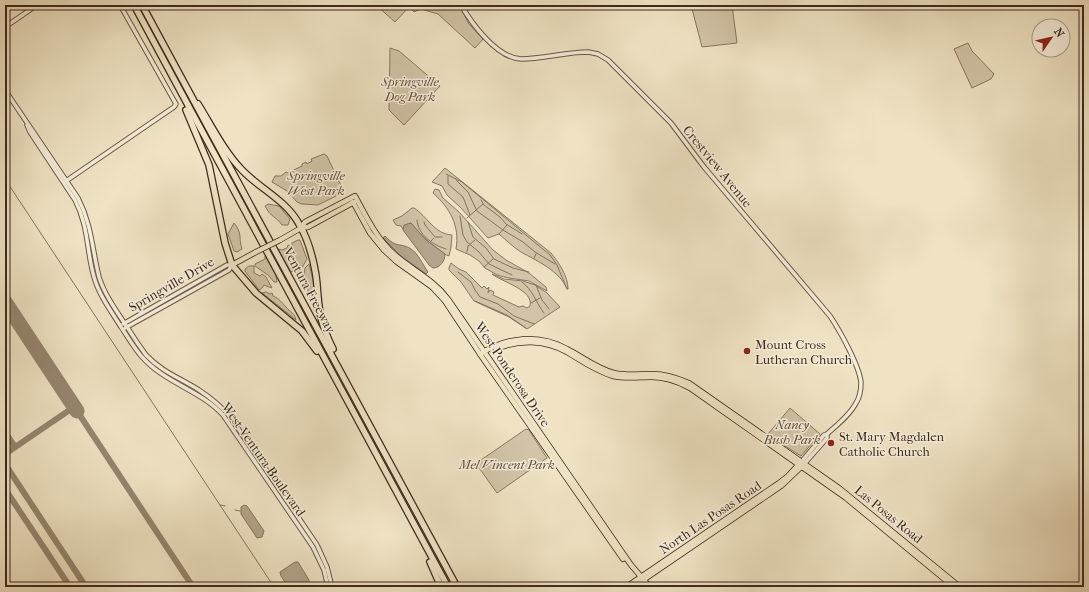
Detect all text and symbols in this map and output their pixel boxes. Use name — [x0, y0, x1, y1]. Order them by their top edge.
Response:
north arrow — [1031, 18, 1071, 58]
text: N — [1051, 26, 1067, 40]
park label: Springville Dog Park — [380, 74, 439, 104]
street label: Crestview Avenue — [680, 122, 756, 211]
park label: Springville West Park — [286, 168, 345, 198]
street label: Ventura Freeway — [280, 244, 339, 337]
street label: Springville Drive — [126, 254, 217, 315]
street label: West Ponderosa Drive — [471, 318, 554, 430]
place label: Mount Cross Lutheran Church — [755, 337, 853, 367]
marker: Mount Cross Lutheran Church — [742, 346, 752, 356]
street label: West Ventura Boulevard — [218, 399, 309, 520]
park label: Nancy Bush Park — [763, 417, 821, 447]
place label: St. Mary Magdalen Catholic Church — [839, 429, 945, 459]
marker: St. Mary Magdalen Catholic Church — [826, 438, 836, 448]
park label: Mel Vincent Park — [458, 457, 555, 472]
street label: North Las Posas Road — [657, 477, 765, 557]
street label: Las Posas Road — [852, 482, 926, 547]

